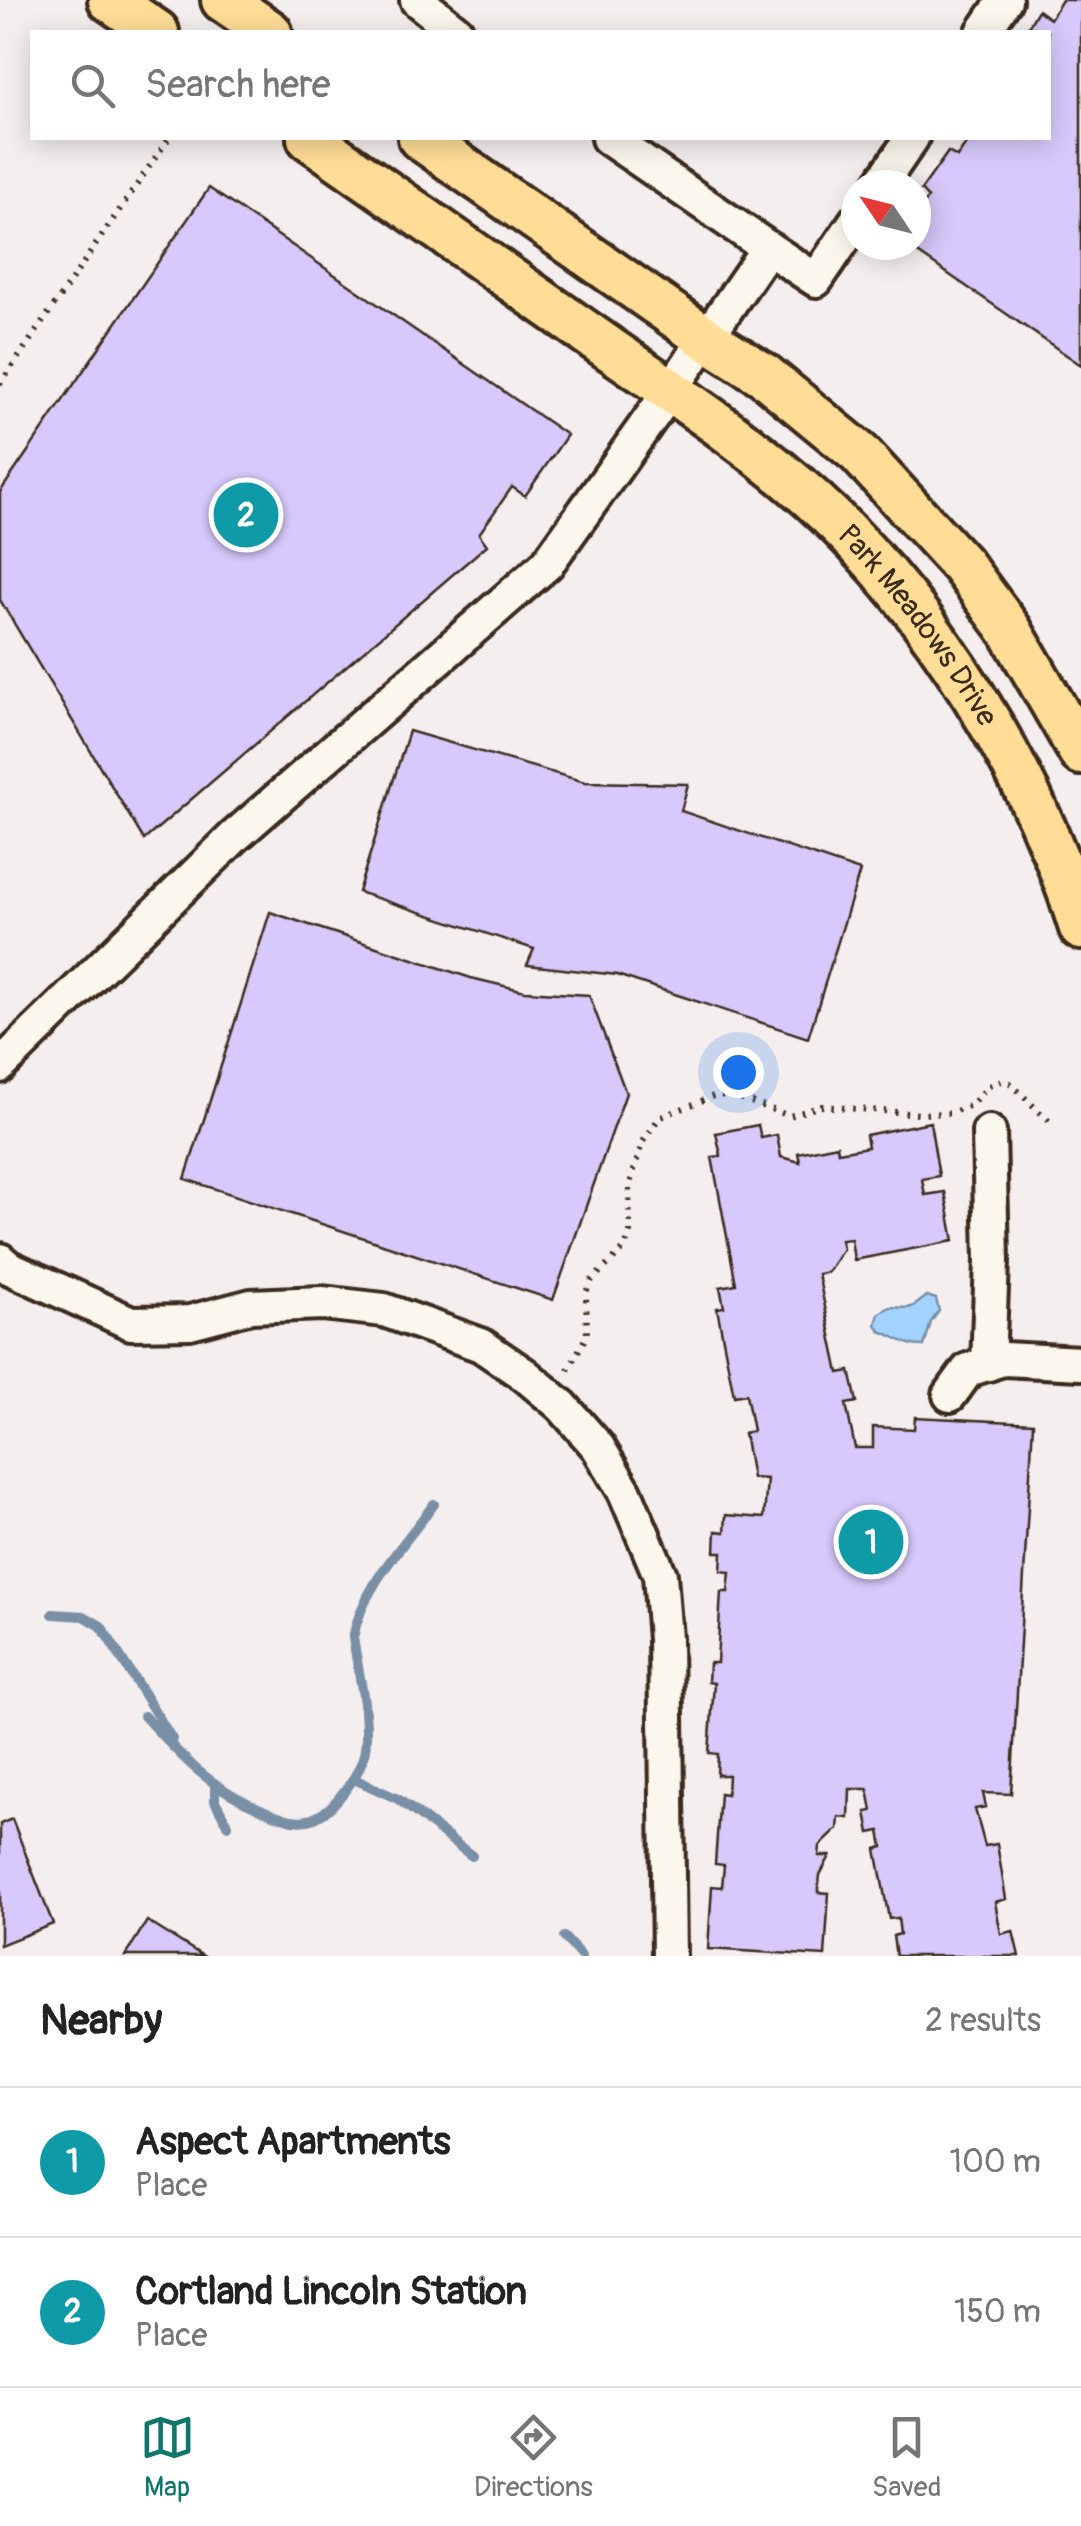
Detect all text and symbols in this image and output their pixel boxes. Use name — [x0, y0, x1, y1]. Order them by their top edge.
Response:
search box — [30, 30, 1051, 140]
icon: search — [65, 58, 120, 113]
text: Search here — [145, 61, 331, 109]
north arrow — [841, 170, 931, 260]
pin: 2 — [214, 478, 278, 552]
street label: Park Meadows Drive — [830, 517, 1006, 733]
your location — [713, 1047, 764, 1098]
pin: 1 — [838, 1504, 904, 1580]
text: Nearby — [40, 1995, 162, 2047]
text: 2 results — [925, 2001, 1041, 2041]
text: Aspect Apartments — [135, 2118, 450, 2166]
text: 1 — [66, 2142, 79, 2182]
text: 100 m — [949, 2142, 1041, 2182]
text: Place — [135, 2166, 207, 2206]
text: Cortland Lincoln Station — [135, 2268, 527, 2316]
text: 2 — [64, 2292, 81, 2332]
text: 150 m — [954, 2292, 1041, 2332]
text: Place — [135, 2316, 207, 2356]
tab: Map — [140, 2410, 195, 2505]
tab: Directions — [474, 2410, 593, 2505]
tab: Saved — [872, 2410, 941, 2505]

